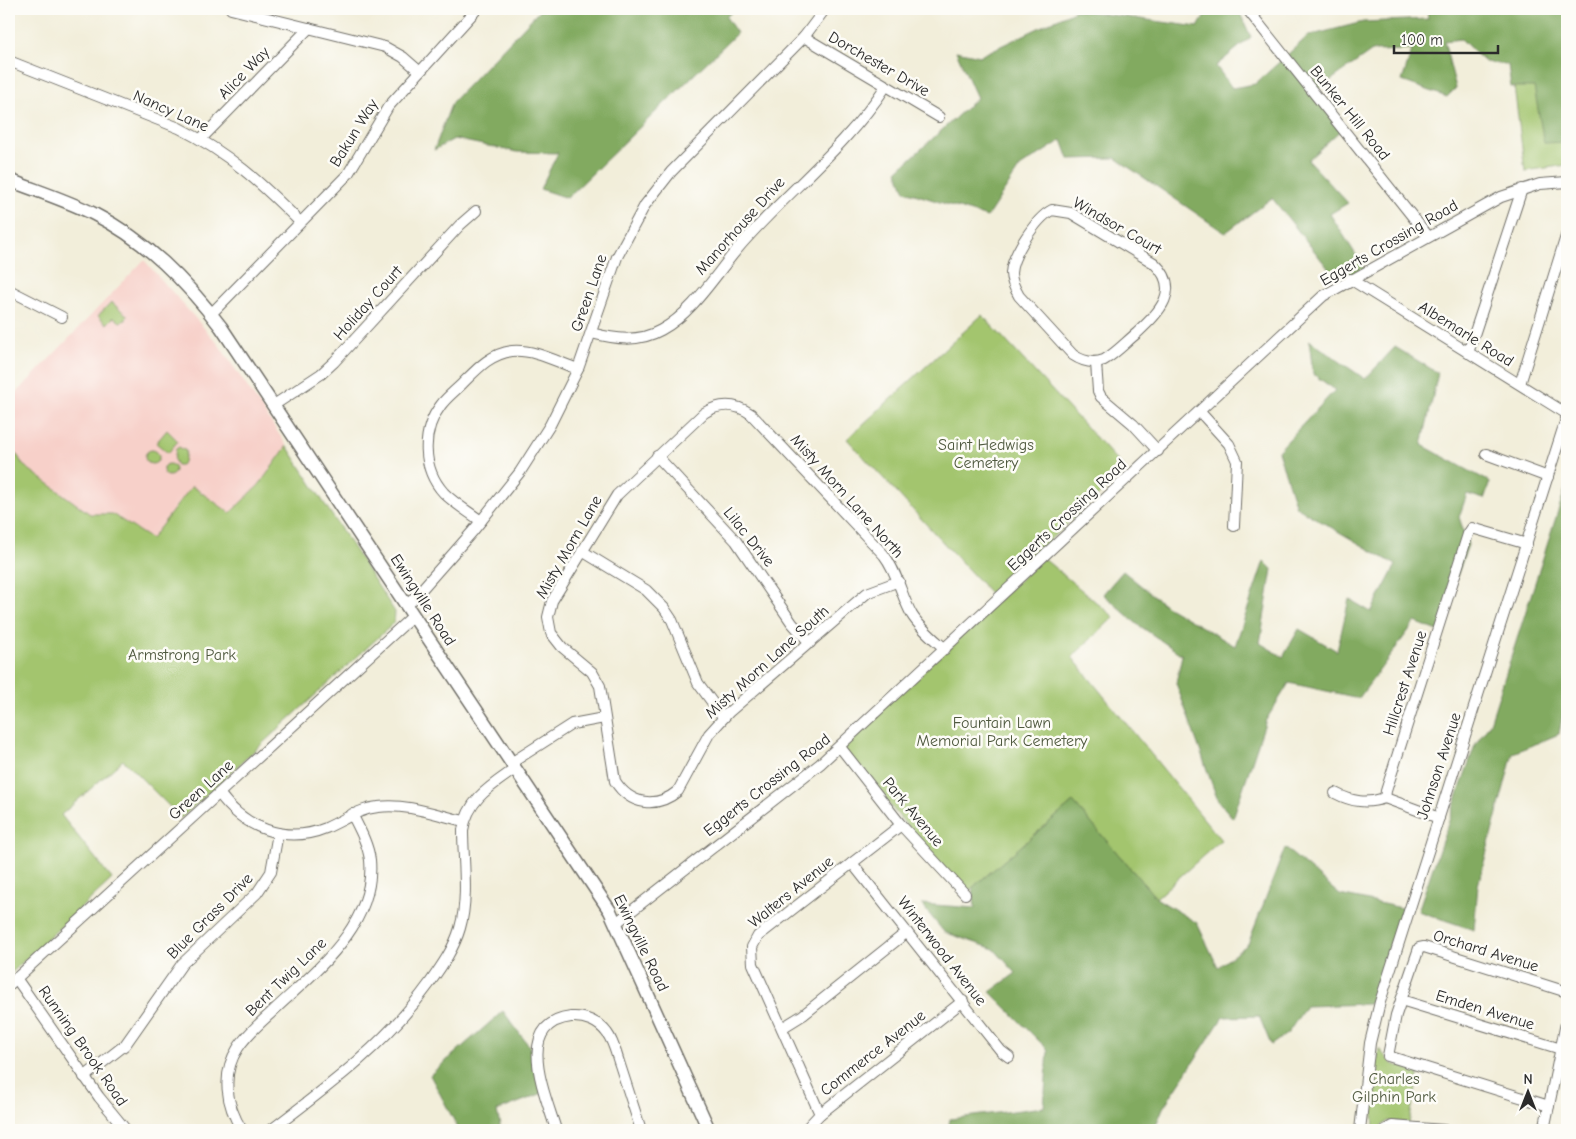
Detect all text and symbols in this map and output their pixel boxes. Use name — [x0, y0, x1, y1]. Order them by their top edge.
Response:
scale bar — [1394, 22, 1497, 54]
street label: Dorchester Drive — [825, 28, 933, 100]
text: 100 m — [1401, 31, 1443, 49]
street label: Alice Way — [215, 43, 274, 103]
street label: Bunker Hill Road — [1306, 62, 1394, 164]
street label: Nancy Lane — [130, 86, 212, 136]
street label: Bakun Way — [326, 95, 382, 170]
street label: Manorhouse Drive — [692, 174, 788, 278]
street label: Windsor Court — [1070, 193, 1165, 259]
street label: Eggerts Crossing Road — [1317, 196, 1461, 290]
street label: Green Lane — [567, 252, 611, 334]
street label: Holiday Court — [330, 262, 406, 344]
street label: Albemarle Road — [1415, 298, 1517, 370]
street label: Misty Morn Lane North — [787, 431, 907, 561]
park label: Saint Hedwigs Cemetery — [938, 436, 1034, 472]
street label: Eggerts Crossing Road — [1004, 455, 1130, 575]
street label: Misty Morn Lane — [532, 492, 606, 602]
street label: Lilac Drive — [720, 504, 778, 570]
street label: Ewingville Road — [387, 551, 459, 649]
street label: Misty Morn Lane South — [702, 602, 832, 722]
street label: Hillcrest Avenue — [1380, 628, 1430, 738]
park label: Armstrong Park — [128, 646, 236, 664]
street label: Johnson Avenue — [1413, 710, 1465, 822]
park label: Fountain Lawn Memorial Park Cemetery — [917, 714, 1088, 750]
street label: Eggerts Crossing Road — [700, 730, 834, 840]
street label: Green Lane — [165, 756, 237, 824]
street label: Park Avenue — [879, 774, 947, 850]
street label: Walters Avenue — [745, 852, 837, 932]
street label: Blue Grass Drive — [163, 869, 257, 963]
street label: Ewingville Road — [610, 892, 672, 994]
street label: Winterwood Avenue — [894, 893, 990, 1009]
street label: Orchard Avenue — [1431, 926, 1541, 976]
street label: Bent Twig Lane — [242, 934, 330, 1020]
street label: Running Brook Road — [35, 983, 131, 1109]
street label: Emden Avenue — [1433, 986, 1537, 1034]
street label: Commerce Avenue — [817, 1006, 929, 1100]
north arrow — [1504, 1066, 1554, 1116]
park label: Charles Gilphin Park — [1352, 1070, 1436, 1106]
text: N — [1523, 1071, 1533, 1088]

